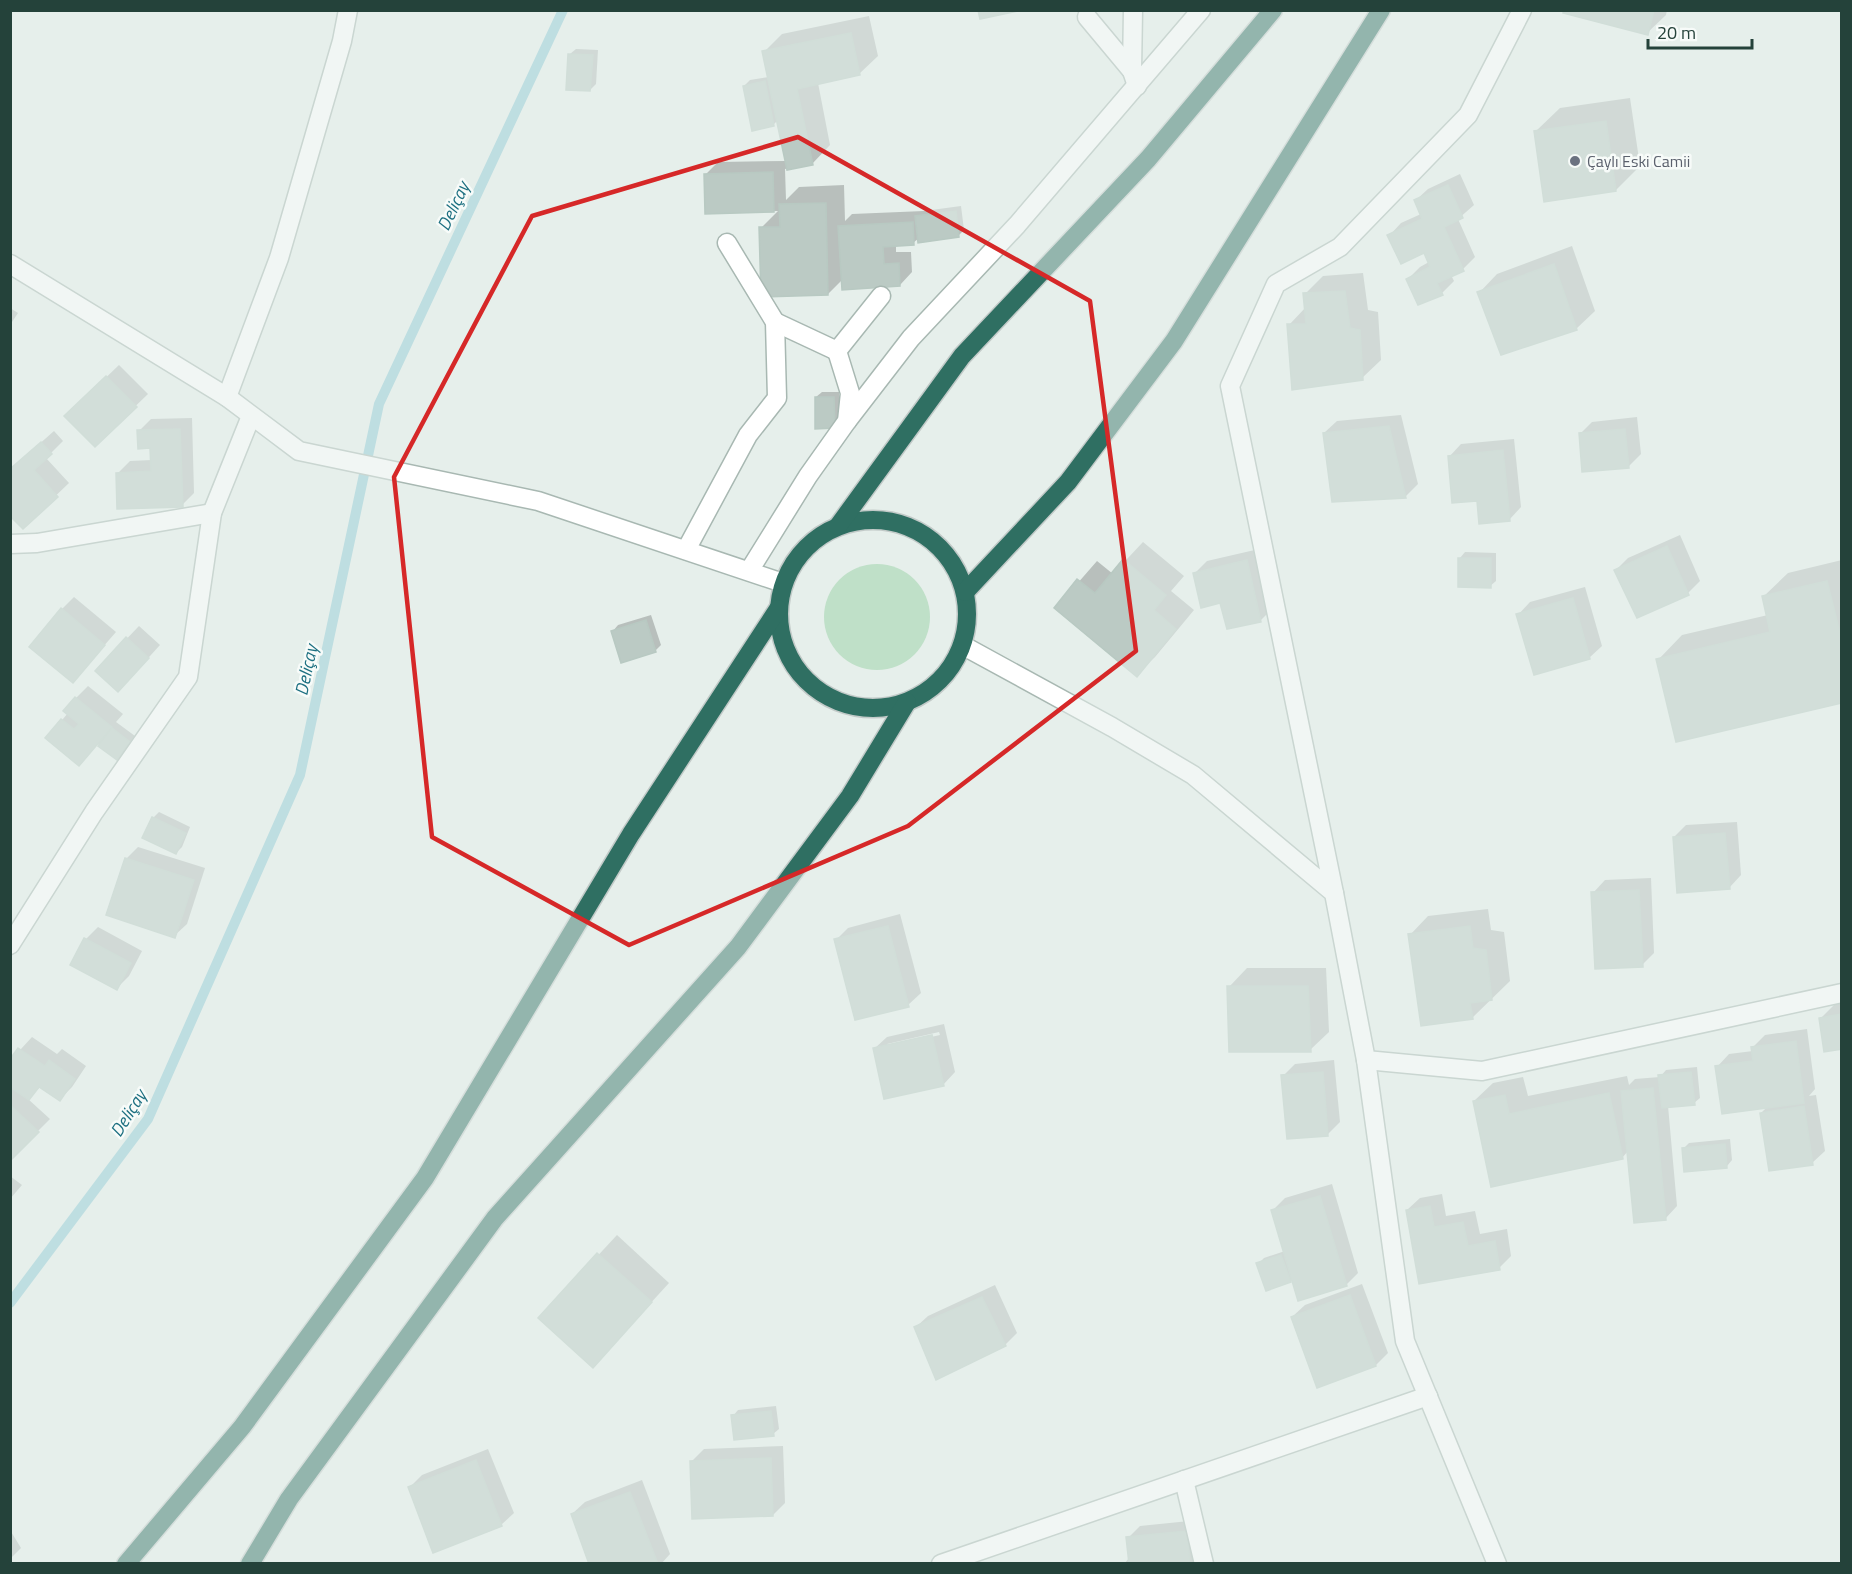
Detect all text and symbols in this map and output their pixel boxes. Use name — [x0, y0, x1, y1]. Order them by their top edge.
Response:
scale bar — [1648, 12, 1752, 50]
text: 20 m — [1657, 19, 1696, 46]
place label: Çaylı Eski Camii — [1587, 149, 1690, 173]
marker: Çaylı Eski Camii — [1568, 154, 1582, 168]
water label: Deliçay — [430, 175, 477, 235]
water label: Deliçay — [287, 640, 325, 698]
water label: Deliçay — [103, 1083, 154, 1142]

